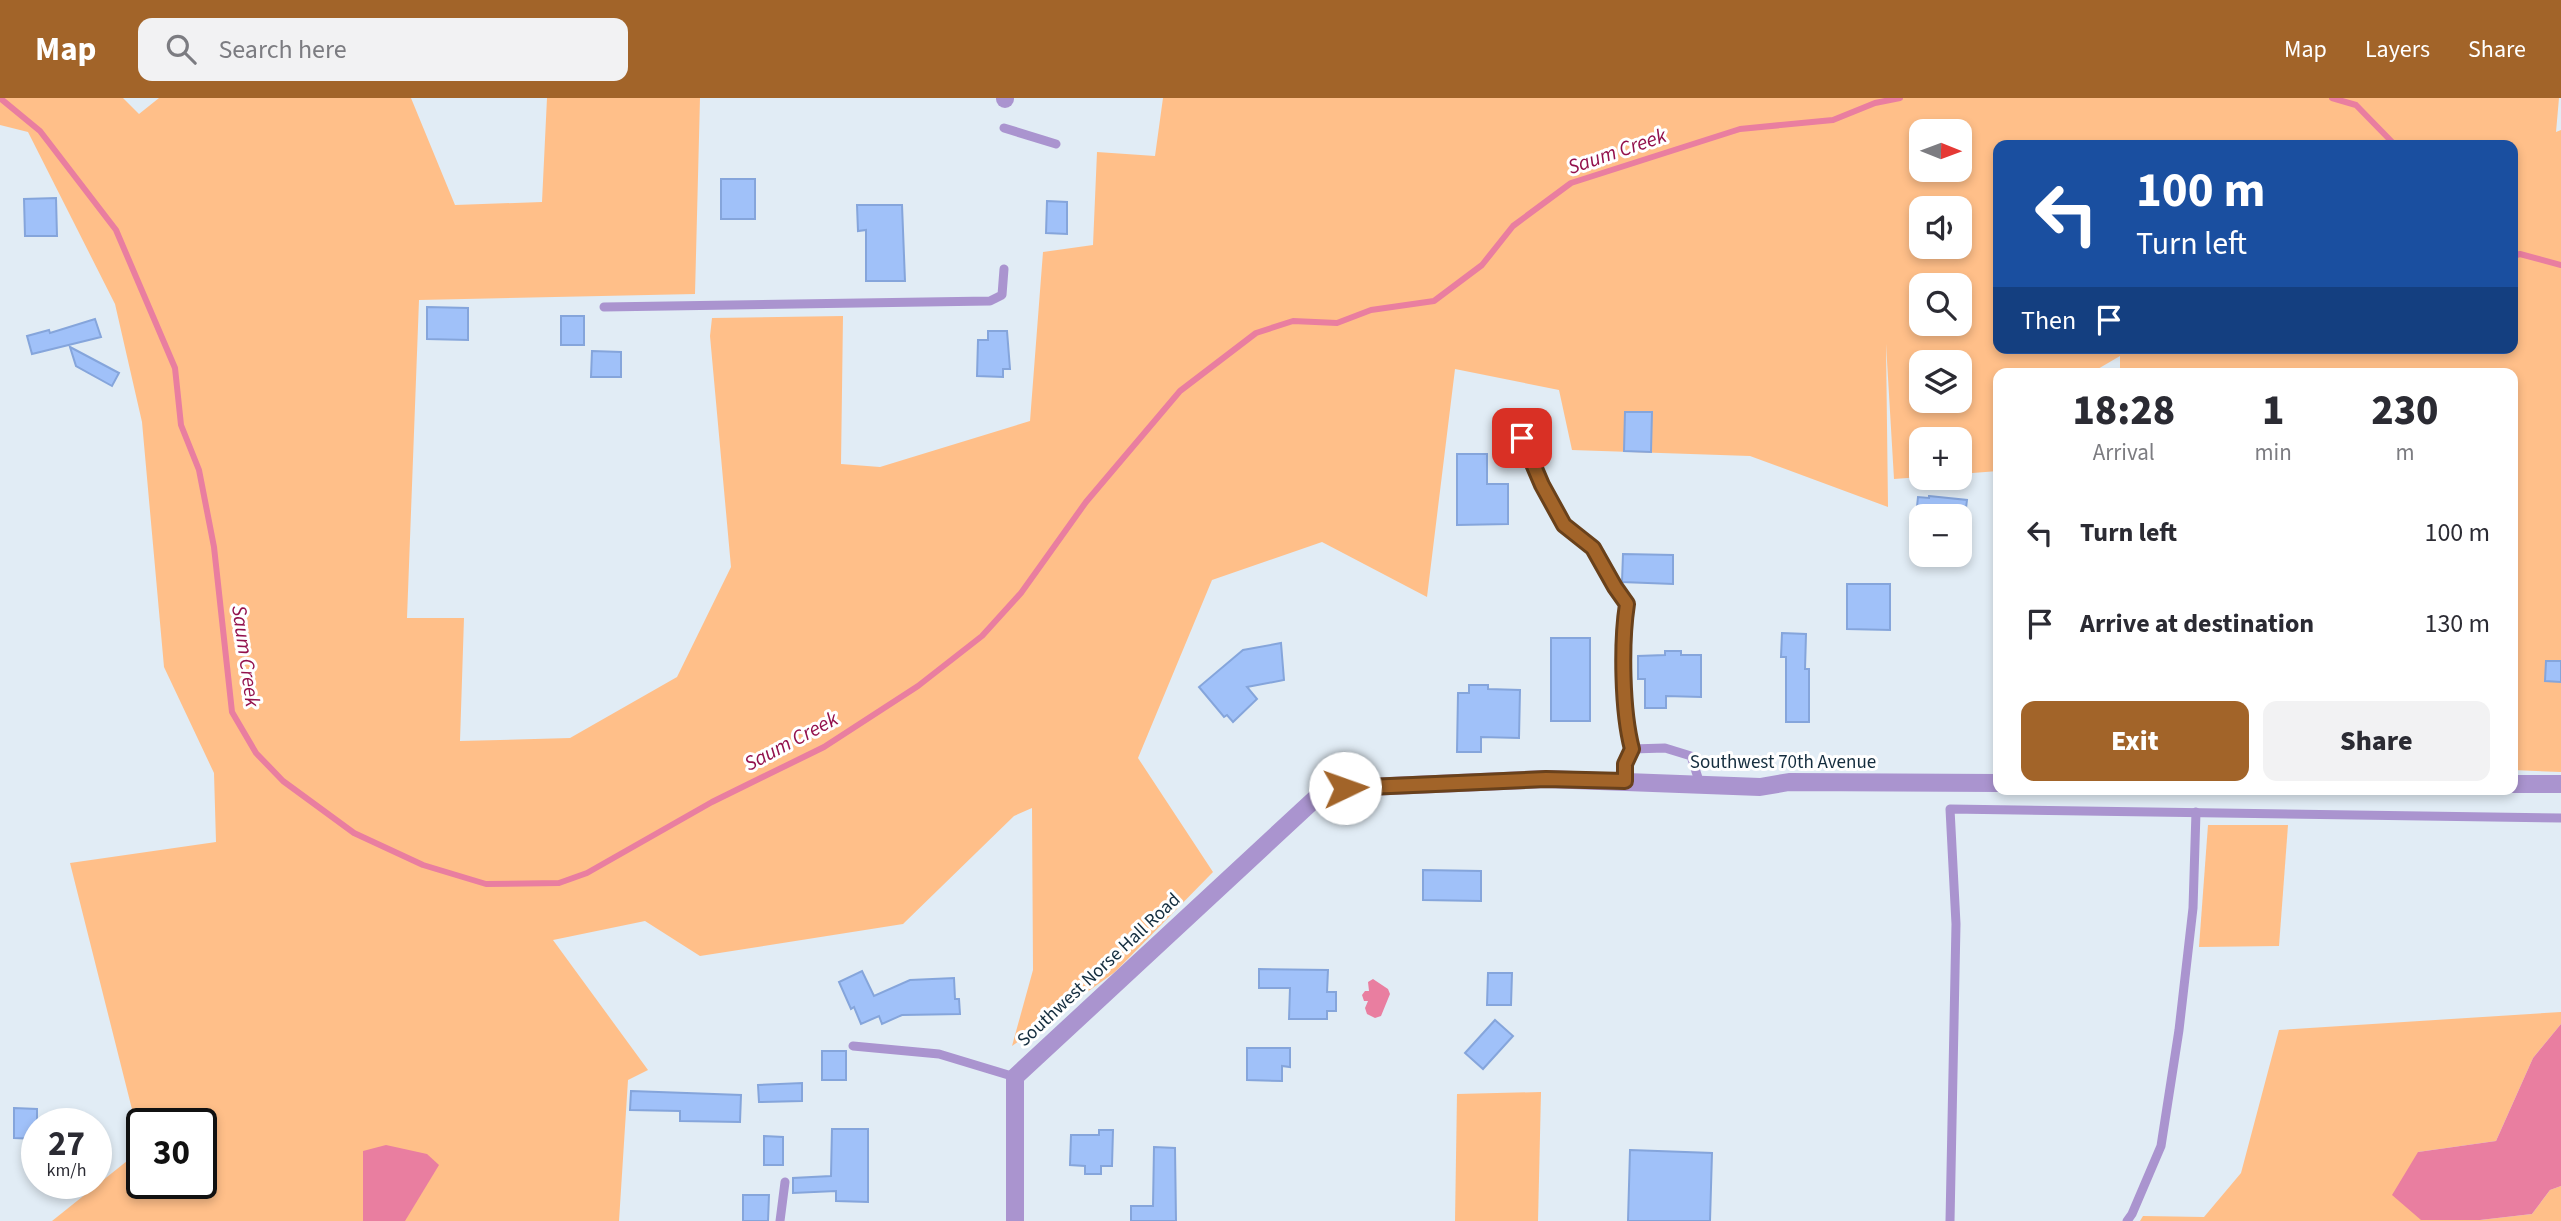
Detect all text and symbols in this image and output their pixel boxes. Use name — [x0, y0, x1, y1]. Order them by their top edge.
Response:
search box — [138, 18, 628, 81]
text: Map — [35, 26, 96, 73]
icon: search — [162, 30, 200, 68]
text: Search here — [218, 31, 347, 68]
text: Map — [2284, 32, 2327, 67]
text: Layers — [2365, 32, 2430, 67]
text: Share — [2468, 32, 2526, 67]
north arrow — [1909, 119, 1972, 182]
map controls — [1909, 119, 1972, 567]
water label: Saum Creek — [1564, 120, 1671, 182]
text: 100 m — [2136, 156, 2265, 226]
icon: left — [2021, 168, 2112, 259]
button: sound — [1909, 196, 1972, 259]
text: Turn left — [2136, 221, 2247, 267]
button: search — [1909, 273, 1972, 336]
icon: arrive — [2090, 301, 2128, 339]
text: Then — [2021, 302, 2076, 339]
button: layers — [1909, 350, 1972, 413]
text: 18:28 — [2072, 381, 2175, 441]
text: 1 — [2262, 381, 2284, 441]
text: 230 — [2371, 381, 2439, 441]
pin — [1492, 408, 1552, 468]
icon: arrive — [1503, 419, 1541, 457]
button: + — [1909, 427, 1972, 490]
text: Arrival — [2093, 436, 2155, 469]
text: min — [2255, 436, 2292, 469]
text: m — [2395, 436, 2414, 469]
button: − — [1909, 504, 1972, 567]
icon: left — [2021, 514, 2059, 552]
text: Turn left — [2080, 514, 2177, 551]
text: 100 m — [2424, 514, 2490, 551]
water label: Saum Creek — [224, 603, 268, 710]
icon: arrive — [2021, 605, 2059, 643]
text: Arrive at destination — [2080, 605, 2314, 642]
text: 130 m — [2424, 605, 2490, 642]
button: Exit — [2021, 701, 2249, 781]
button: Share — [2263, 701, 2490, 781]
water label: Saum Creek — [739, 703, 844, 778]
street label: Southwest 70th Avenue — [1690, 749, 1876, 776]
position arrow — [1308, 751, 1382, 825]
street label: Southwest Norse Hall Road — [1011, 887, 1187, 1053]
speed limit sign: 30 — [126, 1108, 217, 1199]
text: 27 — [48, 1119, 85, 1169]
text: km/h — [47, 1158, 86, 1183]

